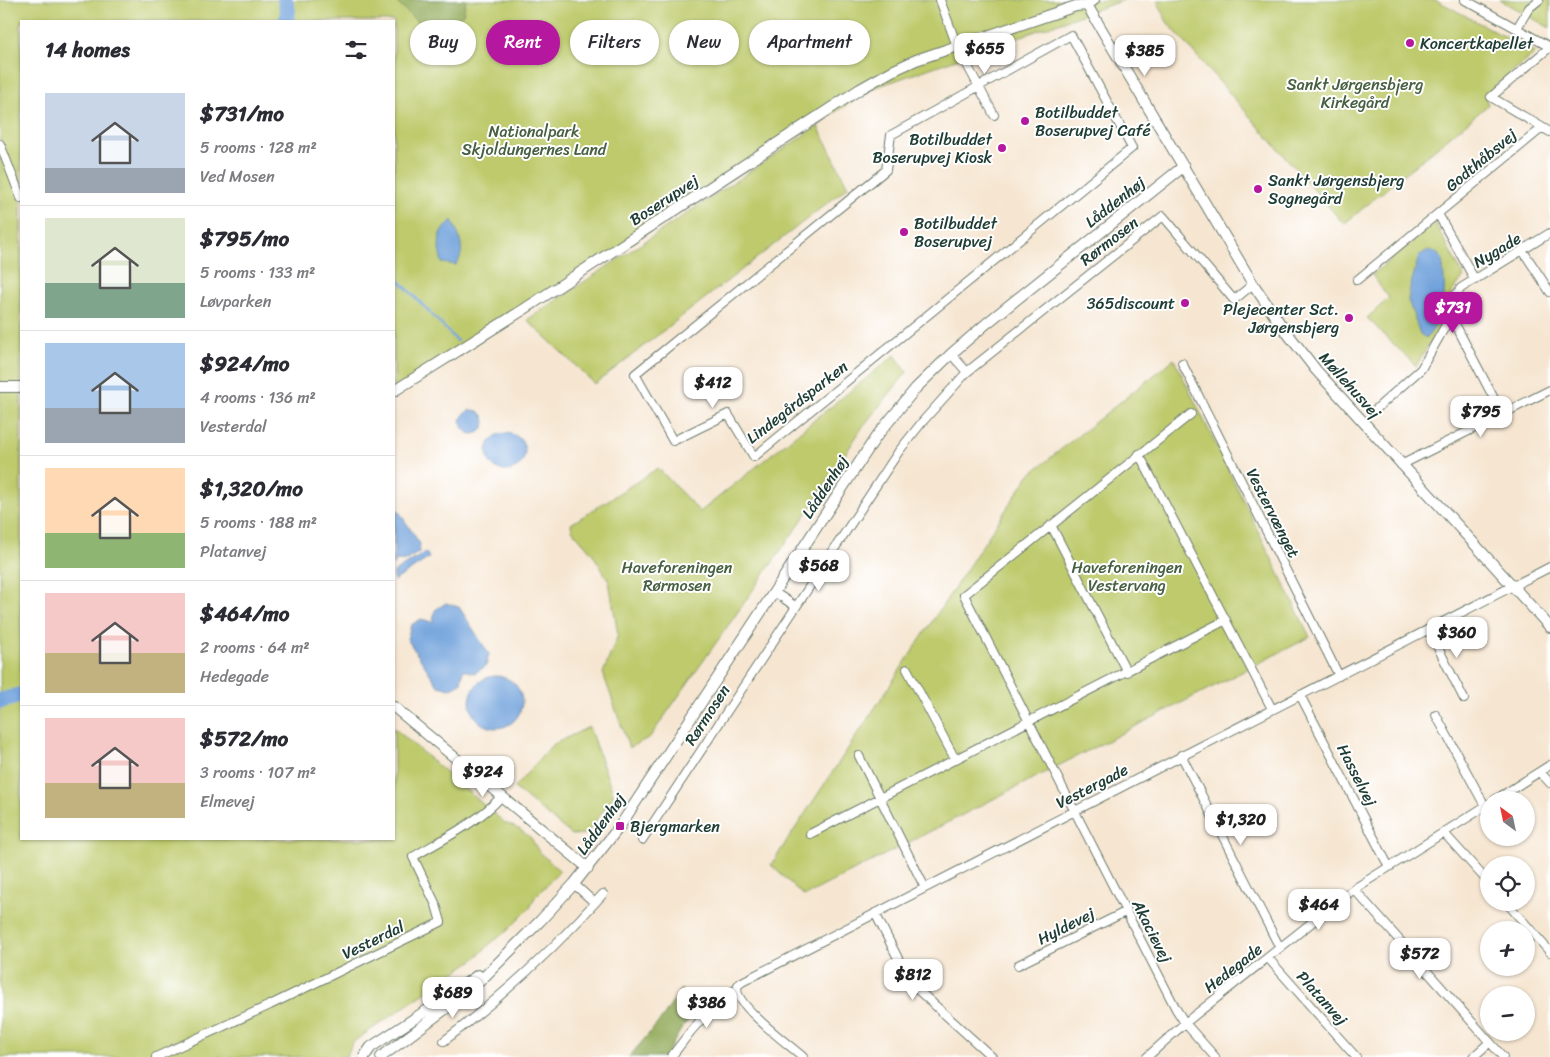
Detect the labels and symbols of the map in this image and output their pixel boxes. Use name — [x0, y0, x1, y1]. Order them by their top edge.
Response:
place label: Koncertkapellet — [1420, 29, 1534, 58]
pin: $655 — [955, 32, 1015, 75]
pin: $385 — [1115, 34, 1175, 77]
marker: Koncertkapellet — [1404, 37, 1416, 49]
park label: Sankt Jørgensbjerg Kirkegård — [1287, 70, 1423, 117]
place label: Botilbuddet Boserupvej Café — [1035, 98, 1151, 145]
marker: Botilbuddet Boserupvej Café — [1019, 115, 1031, 127]
park label: Nationalpark Skjoldungernes Land — [462, 117, 608, 164]
street label: Godthåbsvej — [1438, 120, 1524, 199]
place label: Botilbuddet Boserupvej Kiosk — [872, 125, 993, 172]
marker: Botilbuddet Boserupvej Kiosk — [996, 142, 1008, 154]
street label: Boserupvej — [623, 166, 705, 233]
place label: Sankt Jørgensbjerg Sognegård — [1268, 166, 1404, 213]
street label: Låddenhøj — [1078, 168, 1152, 235]
marker: Sankt Jørgensbjerg Sognegård — [1252, 183, 1264, 195]
street label: Rørmosen — [1073, 208, 1145, 273]
place label: Botilbuddet Boserupvej — [914, 209, 997, 256]
street label: Nygade — [1467, 224, 1527, 276]
marker: Botilbuddet Boserupvej — [898, 226, 910, 238]
place label: 365discount — [1087, 289, 1175, 318]
pin: $731 — [1423, 292, 1483, 334]
place label: Plejecenter Sct. Jørgensbjerg — [1223, 295, 1339, 342]
marker: 365discount — [1179, 297, 1191, 309]
marker: Plejecenter Sct. Jørgensbjerg — [1343, 312, 1355, 324]
street label: Møllehusvej — [1312, 345, 1389, 426]
street label: Lindegårdsparken — [740, 352, 855, 451]
pin: $412 — [683, 366, 743, 409]
pin: $795 — [1451, 396, 1511, 438]
street label: Låddenhøj — [794, 449, 857, 525]
street label: Vestervænget — [1238, 463, 1308, 563]
pin: $568 — [789, 550, 849, 592]
park label: Haveforeningen Rørmosen — [622, 553, 733, 600]
park label: Haveforeningen Vestervang — [1072, 553, 1183, 600]
pin: $360 — [1427, 616, 1487, 659]
street label: Rørmosen — [676, 678, 738, 752]
street label: Hasselvej — [1329, 738, 1386, 812]
street label: Vestergade — [1051, 755, 1133, 817]
pin: $924 — [453, 756, 513, 798]
street label: Låddenhøj — [568, 786, 634, 861]
north arrow — [1480, 791, 1535, 846]
pin: $1,320 — [1200, 804, 1282, 846]
place label: Bjergmarken — [630, 812, 720, 841]
marker: Bjergmarken — [614, 820, 626, 832]
pin: $464 — [1289, 888, 1349, 931]
street label: Akacievej — [1123, 893, 1181, 969]
street label: Hyldevej — [1032, 899, 1101, 953]
street label: Vesterdal — [337, 912, 410, 968]
street label: Hedegade — [1197, 935, 1269, 1001]
pin: $572 — [1390, 938, 1450, 980]
pin: $812 — [883, 958, 943, 1001]
street label: Platanvej — [1289, 964, 1356, 1033]
pin: $689 — [423, 976, 483, 1019]
pin: $386 — [677, 986, 737, 1029]

